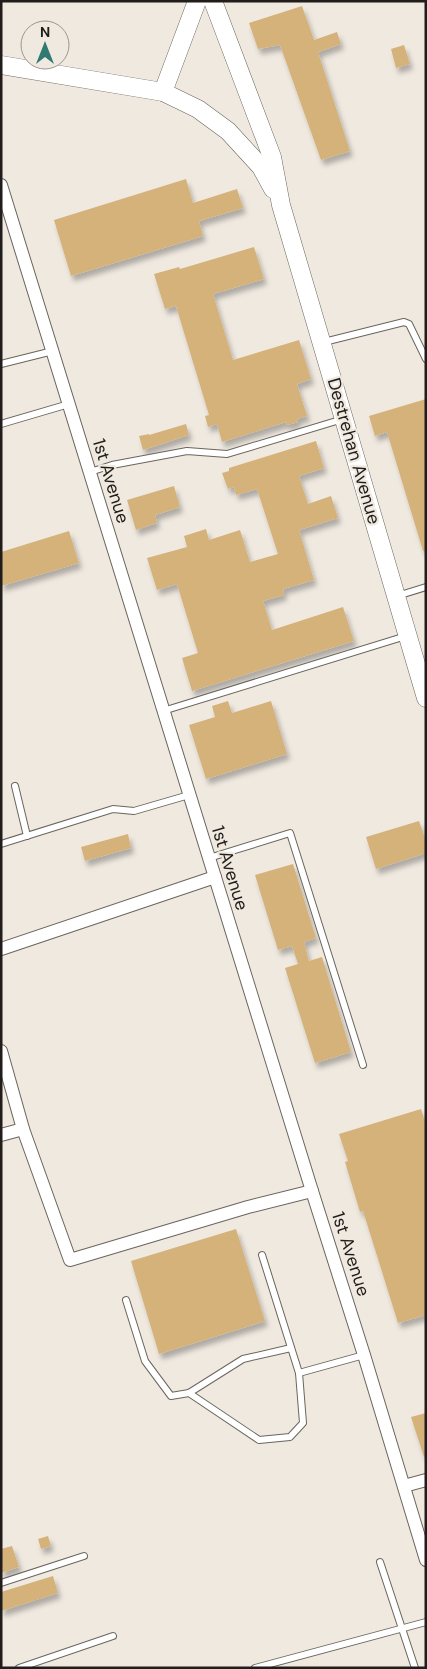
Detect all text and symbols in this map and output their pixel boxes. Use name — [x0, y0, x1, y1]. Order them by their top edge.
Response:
north arrow — [20, 20, 70, 70]
text: N — [40, 23, 50, 41]
street label: Destrehan Avenue — [322, 375, 386, 527]
street label: 1st Avenue — [87, 436, 135, 526]
street label: 1st Avenue — [206, 823, 254, 913]
street label: 1st Avenue — [326, 1209, 376, 1299]

